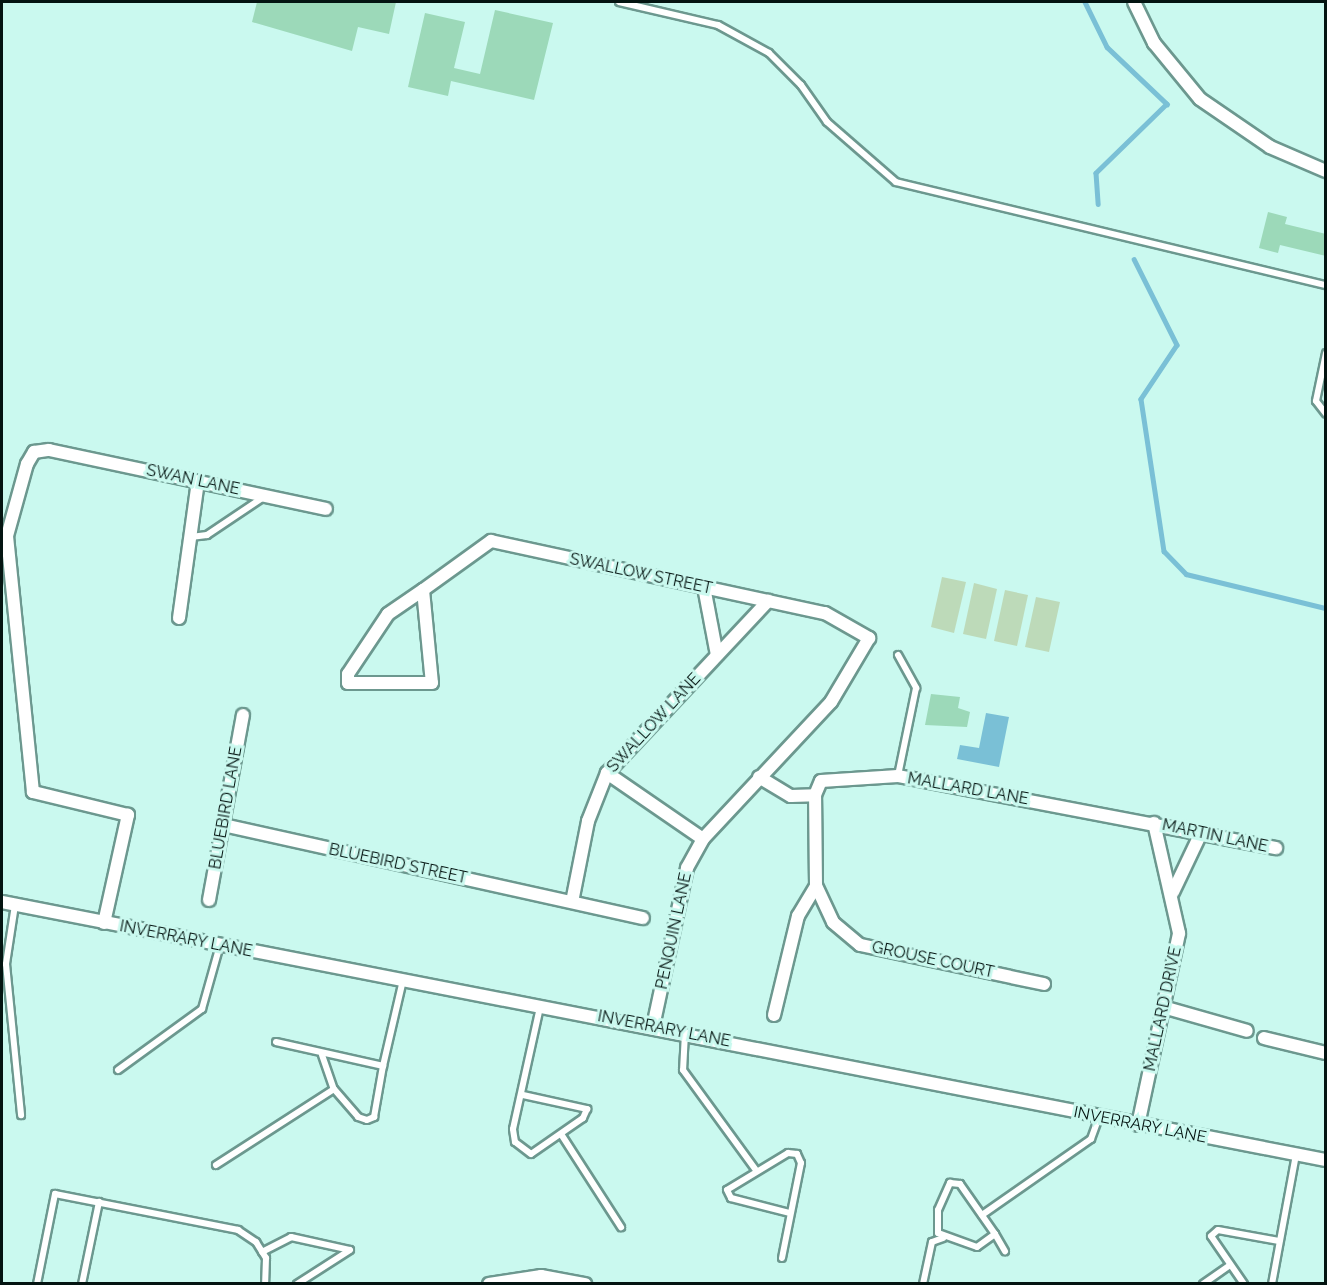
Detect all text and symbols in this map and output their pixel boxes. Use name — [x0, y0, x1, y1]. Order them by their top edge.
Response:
street label: SWAN LANE — [145, 461, 241, 499]
street label: SWALLOW STREET — [568, 549, 714, 599]
street label: SWALLOW LANE — [603, 669, 705, 777]
street label: BLUEBIRD LANE — [206, 745, 246, 871]
street label: MALLARD LANE — [906, 769, 1030, 809]
street label: MARTIN LANE — [1160, 815, 1270, 857]
street label: BLUEBIRD STREET — [327, 840, 469, 888]
street label: PENQUIN LANE — [652, 871, 696, 991]
street label: INVERRARY LANE — [118, 917, 254, 961]
street label: GROUSE COURT — [870, 938, 996, 982]
street label: MALLARD DRIVE — [1140, 945, 1186, 1073]
street label: INVERRARY LANE — [596, 1007, 732, 1051]
street label: INVERRARY LANE — [1072, 1103, 1208, 1147]

